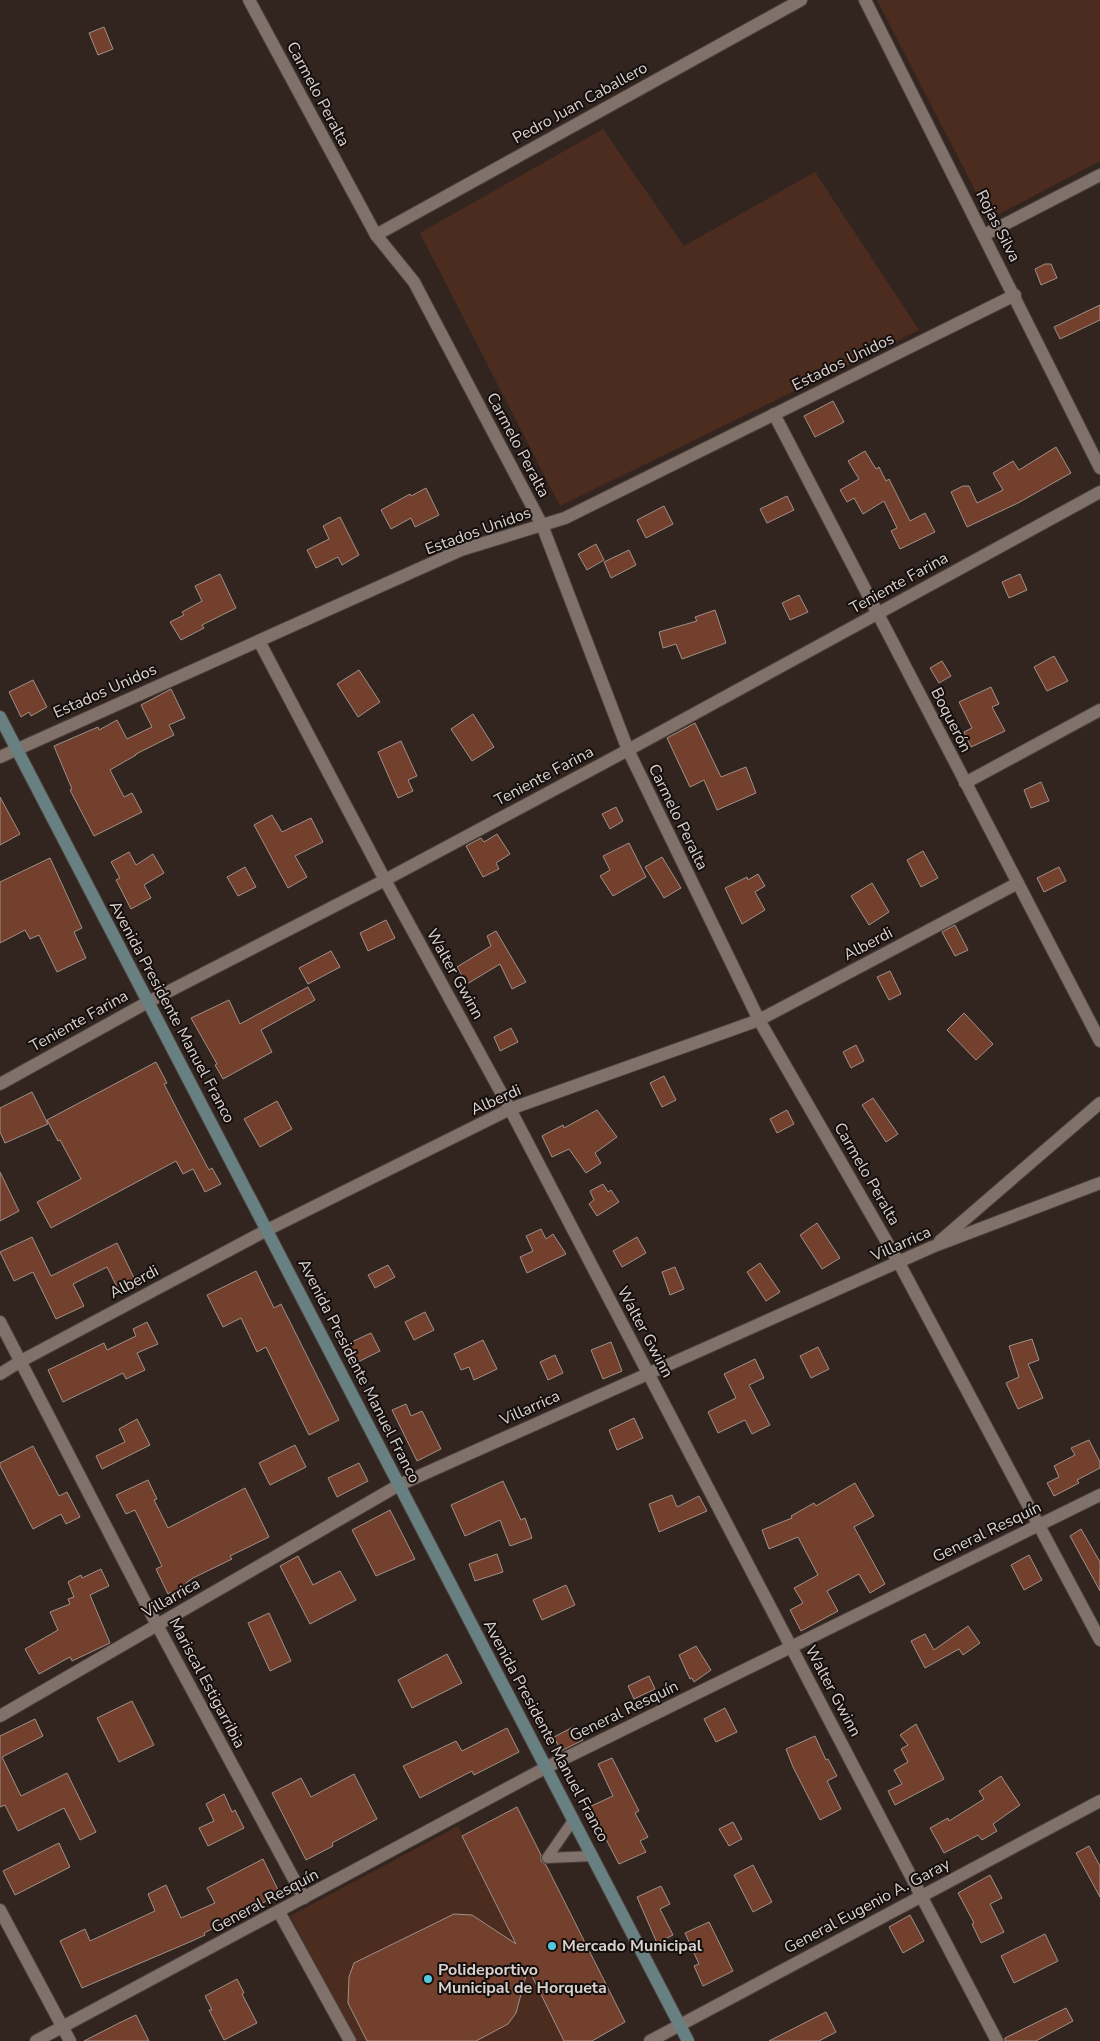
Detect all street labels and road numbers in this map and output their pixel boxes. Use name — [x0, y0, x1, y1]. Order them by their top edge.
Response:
street label: Carmelo Peralta — [281, 38, 355, 150]
street label: Pedro Juan Caballero — [508, 57, 652, 149]
street label: Rojas Silva — [970, 186, 1026, 266]
street label: Estados Unidos — [788, 328, 898, 396]
street label: Carmelo Peralta — [481, 389, 555, 501]
street label: Estados Unidos — [422, 502, 534, 560]
street label: Teniente Farina — [846, 547, 952, 619]
street label: Estados Unidos — [50, 658, 160, 724]
street label: Boquerón — [925, 684, 977, 756]
street label: Teniente Farina — [491, 741, 597, 811]
street label: Carmelo Peralta — [643, 760, 713, 874]
street label: Avenida Presidente Manuel Franco — [104, 897, 240, 1127]
street label: Alberdi — [839, 922, 897, 966]
street label: Walter Gwinn — [421, 925, 489, 1023]
street label: Teniente Farina — [26, 985, 132, 1057]
street label: Alberdi — [467, 1079, 525, 1121]
street label: Carmelo Peralta — [829, 1118, 905, 1230]
street label: Villarrica — [867, 1221, 935, 1267]
street label: Avenida Presidente Manuel Franco — [293, 1255, 425, 1487]
street label: Alberdi — [105, 1260, 163, 1304]
street label: Walter Gwinn — [612, 1282, 678, 1382]
street label: Villarrica — [496, 1385, 564, 1431]
street label: General Resquín — [929, 1496, 1045, 1568]
street label: Villarrica — [137, 1573, 204, 1624]
street label: Mariscal Estigarribia — [163, 1614, 251, 1752]
street label: Avenida Presidente Manuel Franco — [478, 1616, 614, 1846]
street label: Walter Gwinn — [800, 1641, 866, 1741]
street label: General Resquín — [566, 1675, 682, 1747]
street label: General Eugenio A. Garay — [780, 1853, 954, 1959]
street label: General Resquín — [208, 1863, 322, 1939]

